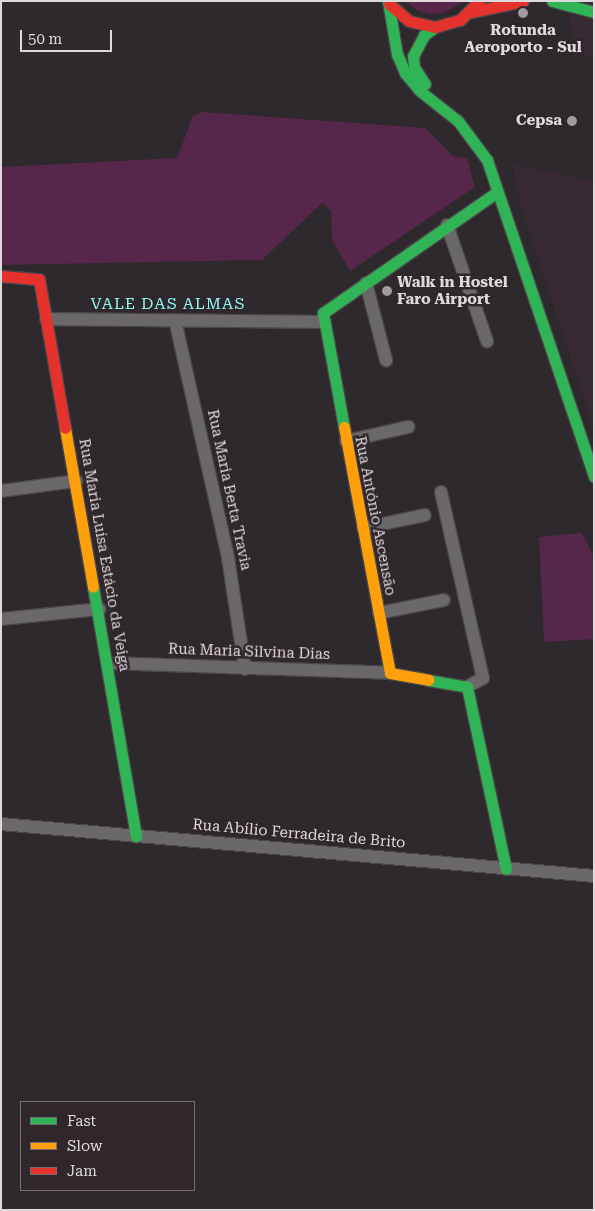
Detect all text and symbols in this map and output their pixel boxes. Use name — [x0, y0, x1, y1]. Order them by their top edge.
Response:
marker: Rotunda Aeroporto - Sul — [517, 7, 529, 19]
scale bar — [22, 20, 115, 52]
place label: Rotunda Aeroporto - Sul — [464, 21, 582, 56]
text: 50 m — [28, 30, 62, 48]
place label: Cepsa — [516, 112, 562, 130]
marker: Cepsa — [566, 115, 578, 127]
place label: Walk in Hostel Faro Airport — [397, 273, 508, 308]
marker: Walk in Hostel Faro Airport — [381, 285, 393, 297]
district label: VALE DAS ALMAS — [89, 294, 247, 314]
street label: Rua Maria Berta Travia — [203, 408, 255, 572]
street label: Rua António Ascensão — [351, 435, 399, 597]
street label: Rua Maria Luísa Estácio da Veiga — [75, 437, 133, 673]
street label: Rua Maria Silvina Dias — [168, 640, 330, 664]
street label: Rua Abílio Ferradeira de Brito — [192, 816, 406, 852]
legend — [20, 1101, 195, 1191]
text: Fast — [67, 1112, 96, 1130]
text: Slow — [67, 1137, 102, 1155]
text: Jam — [67, 1162, 97, 1180]

